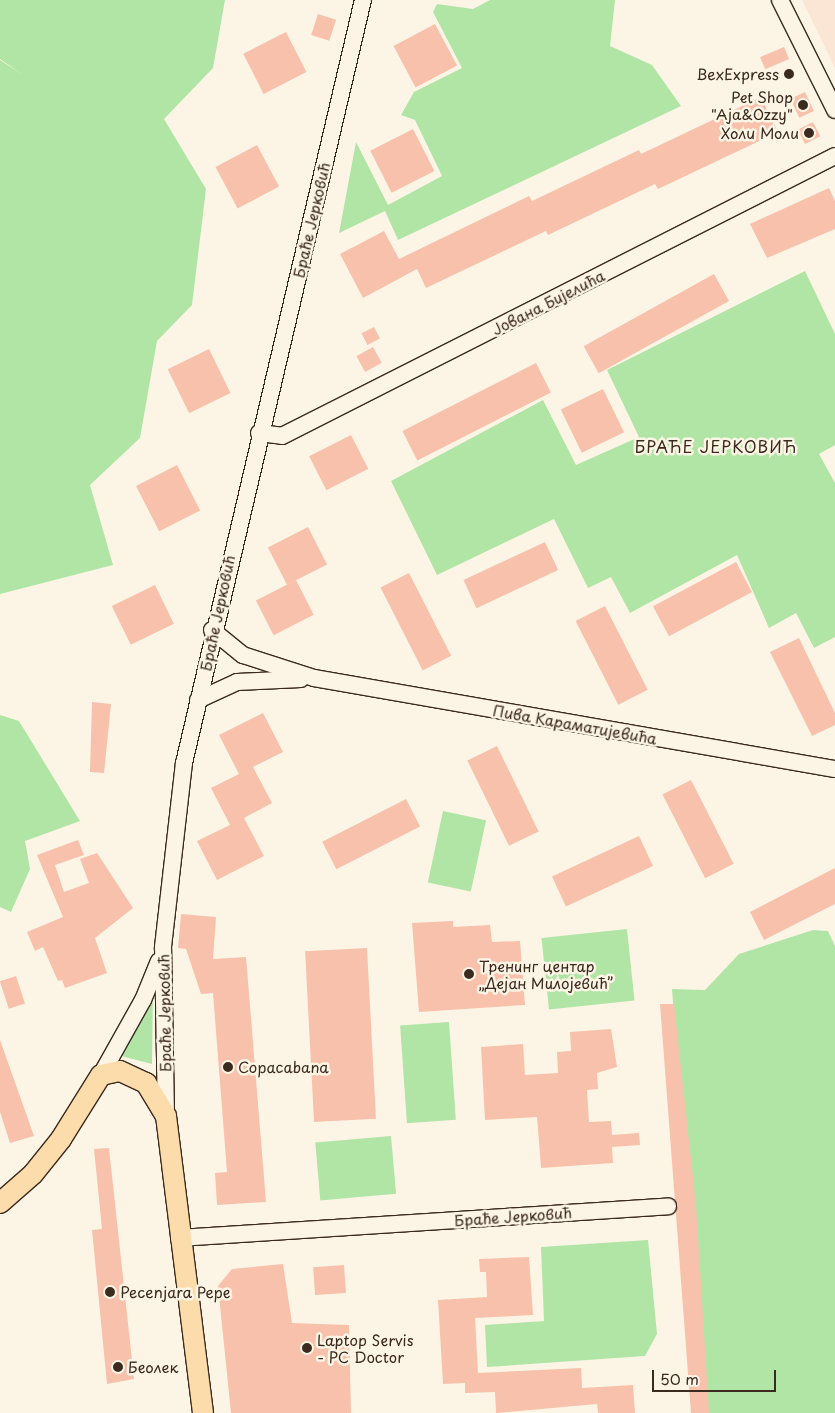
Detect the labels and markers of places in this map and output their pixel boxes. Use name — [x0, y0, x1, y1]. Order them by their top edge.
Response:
place label: BexExpress — [696, 65, 779, 83]
marker: BexExpress — [783, 68, 795, 80]
place label: Pet Shop "Aja&Ozzy" — [711, 87, 793, 122]
marker: Pet Shop "Aja&Ozzy" — [797, 99, 809, 111]
place label: Холи Моли — [721, 124, 799, 142]
marker: Холи Моли — [803, 127, 815, 139]
place label: Тренинг центар „Дејан Милојевић” — [479, 956, 614, 991]
marker: Тренинг центар „Дејан Милојевић” — [463, 968, 475, 980]
place label: Copacabana — [238, 1058, 329, 1076]
marker: Copacabana — [222, 1061, 234, 1073]
place label: Pecenjara Pepe — [120, 1283, 231, 1301]
marker: Pecenjara Pepe — [104, 1286, 116, 1298]
place label: Laptop Servis - PC Doctor — [317, 1330, 413, 1365]
marker: Laptop Servis - PC Doctor — [301, 1342, 313, 1354]
place label: Беолек — [128, 1358, 178, 1376]
marker: Беолек — [112, 1361, 124, 1373]

